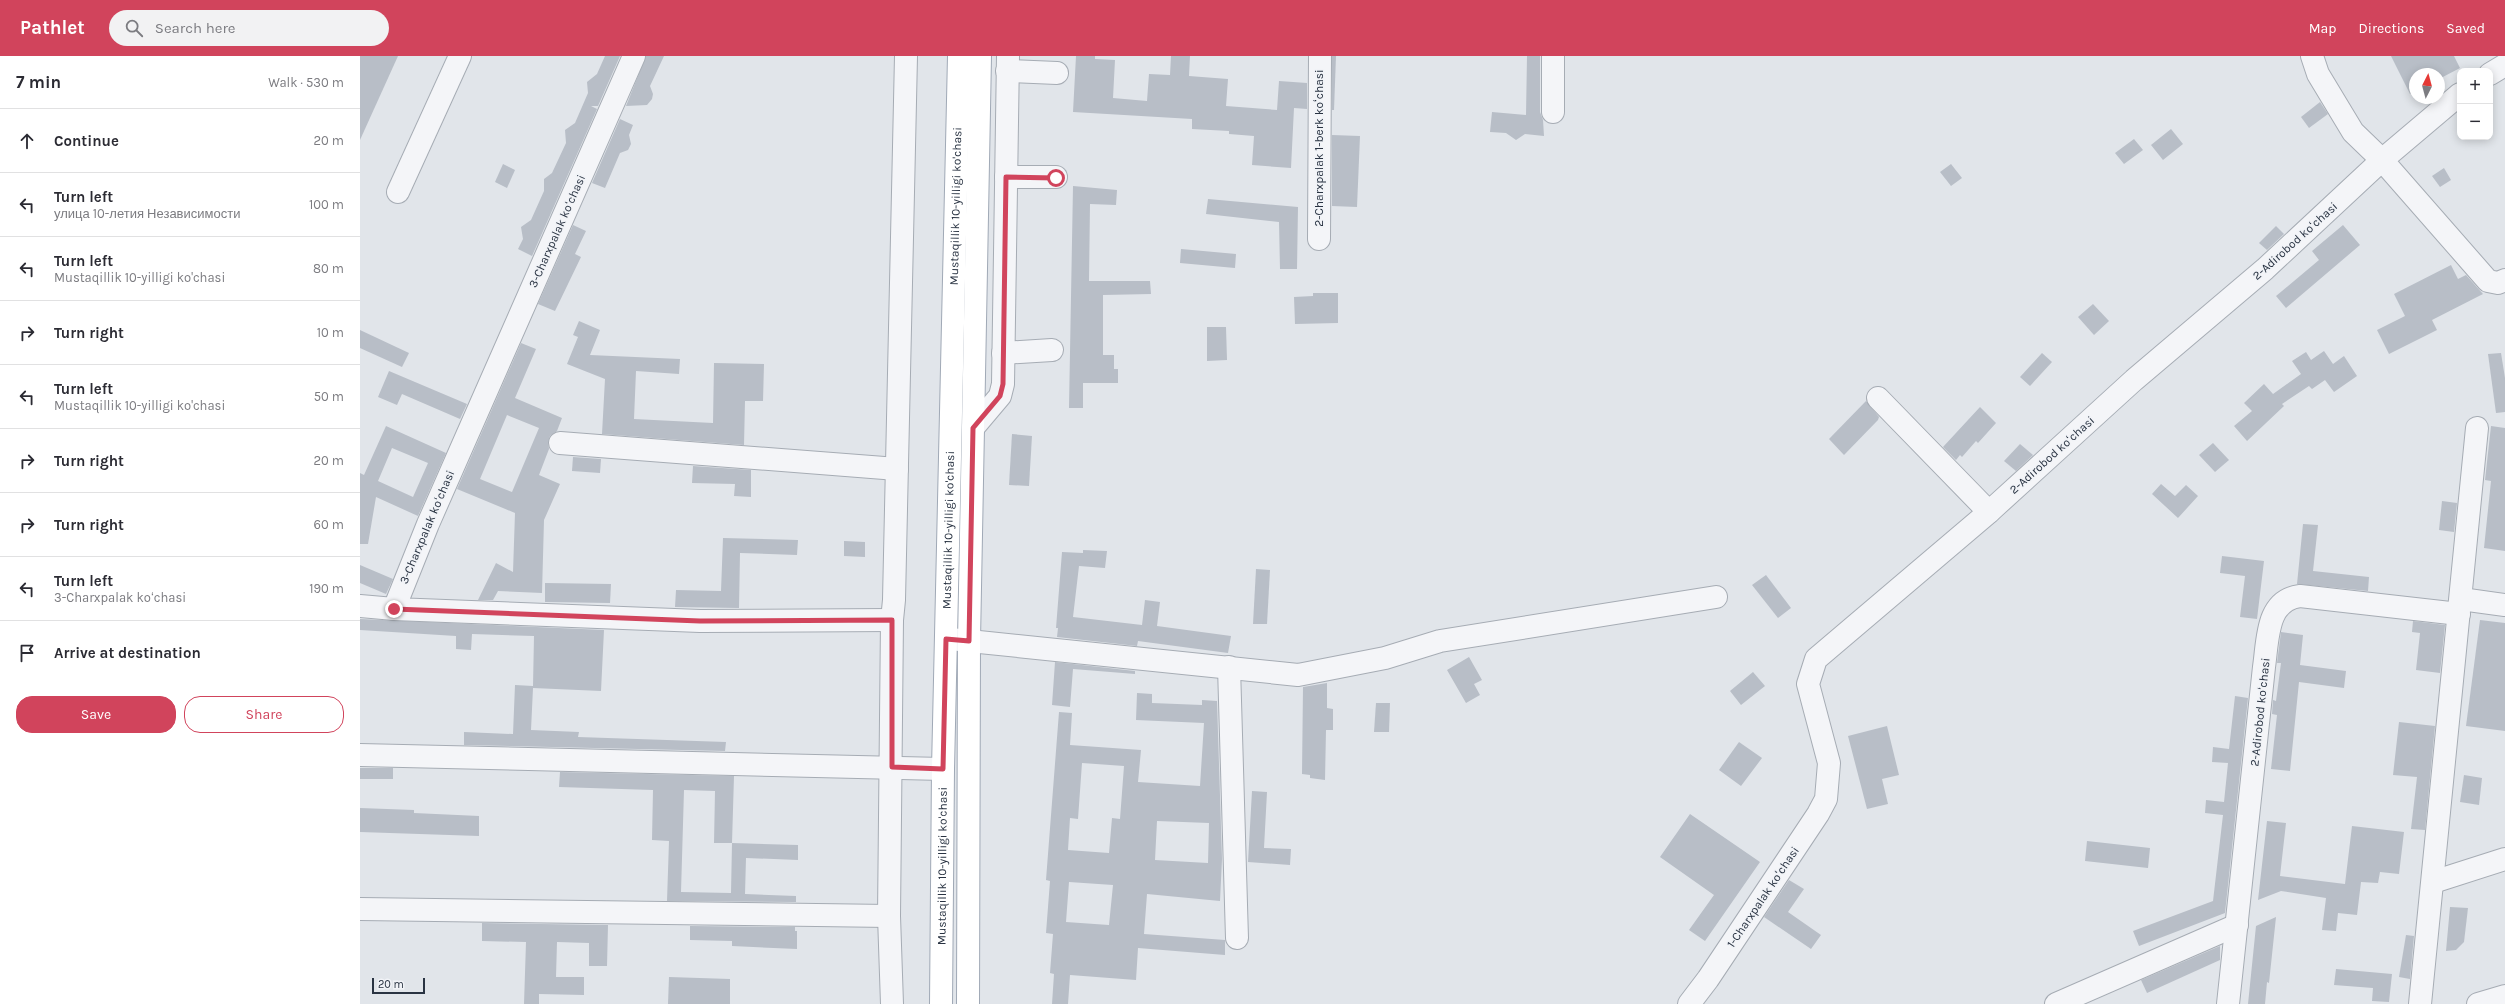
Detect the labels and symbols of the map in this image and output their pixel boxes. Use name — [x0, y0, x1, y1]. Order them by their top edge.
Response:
north arrow — [2409, 68, 2445, 104]
street label: 2-Charxpalak 1-berk koʻchasi — [1312, 69, 1326, 227]
street label: Mustaqillik 10-yilligi ko'chasi — [947, 127, 964, 285]
route start — [1047, 169, 1065, 187]
street label: 3-Charxpalak koʻchasi — [526, 172, 588, 290]
street label: 2-Adirobod koʻchasi — [2250, 199, 2340, 283]
street label: 2-Adirobod koʻchasi — [2007, 413, 2097, 497]
street label: Mustaqillik 10-yilligi ko'chasi — [940, 451, 957, 609]
street label: 3-Charxpalak koʻchasi — [397, 468, 457, 586]
route end — [385, 600, 403, 618]
street label: 2-Adirobod koʻchasi — [2247, 657, 2273, 767]
street label: Mustaqillik 10-yilligi ko'chasi — [935, 787, 950, 945]
street label: 1-Charxpalak koʻchasi — [1724, 844, 1802, 950]
scale bar — [372, 976, 425, 995]

